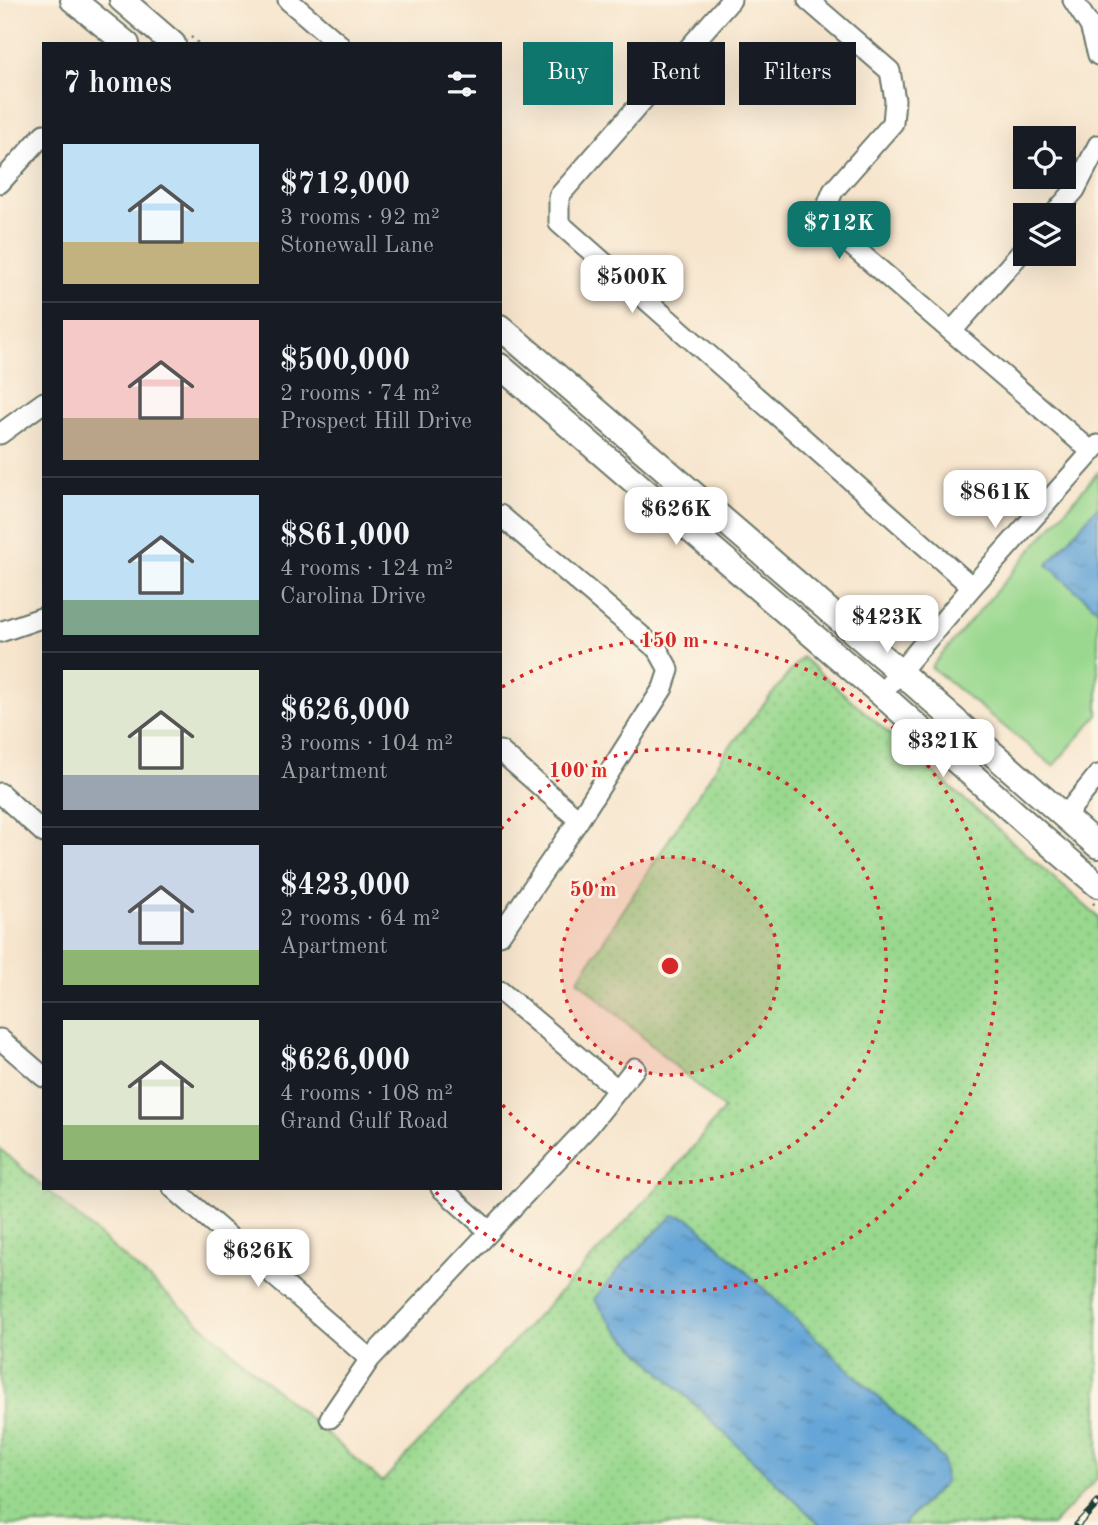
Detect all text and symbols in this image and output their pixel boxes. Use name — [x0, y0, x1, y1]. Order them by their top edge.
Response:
chip: Buy — [523, 42, 613, 105]
chip: Rent — [627, 42, 725, 105]
chip: Filters — [739, 42, 856, 105]
icon: filters — [443, 65, 481, 103]
text: 7 homes — [63, 69, 172, 99]
map controls — [1013, 126, 1076, 266]
button: locate — [1013, 126, 1076, 189]
text: $712,000 — [280, 170, 410, 200]
icon: home — [119, 172, 203, 256]
pin: $712K — [790, 202, 888, 261]
button: layers — [1013, 203, 1076, 266]
text: 3 rooms · 92 m² — [280, 206, 440, 229]
text: $712K — [803, 212, 875, 235]
text: Stonewall Lane — [280, 234, 434, 257]
pin: $500K — [583, 256, 681, 315]
text: $500K — [596, 266, 668, 289]
text: $500,000 — [280, 346, 410, 376]
icon: home — [119, 348, 203, 432]
text: 2 rooms · 74 m² — [280, 382, 440, 405]
text: Prospect Hill Drive — [280, 410, 472, 433]
pin: $861K — [946, 470, 1044, 530]
text: $861K — [959, 481, 1031, 504]
pin: $626K — [627, 488, 725, 547]
text: $626K — [640, 498, 712, 521]
text: $861,000 — [280, 521, 410, 551]
icon: home — [119, 523, 203, 607]
text: 4 rooms · 124 m² — [280, 557, 453, 580]
text: Carolina Drive — [280, 585, 426, 608]
pin: $423K — [838, 596, 936, 655]
text: $423K — [851, 606, 923, 629]
text: 150 m — [640, 631, 700, 652]
text: $626,000 — [280, 696, 410, 726]
icon: home — [119, 698, 203, 782]
pin: $321K — [894, 720, 992, 779]
text: $321K — [907, 730, 979, 753]
text: 3 rooms · 104 m² — [280, 732, 453, 755]
text: Apartment — [280, 760, 388, 783]
text: 100 m — [548, 761, 608, 782]
text: $423,000 — [280, 871, 410, 901]
icon: home — [119, 873, 203, 957]
text: 50 m — [569, 880, 617, 901]
text: 2 rooms · 64 m² — [280, 907, 440, 930]
text: Apartment — [280, 935, 388, 958]
centre of rings — [658, 954, 682, 978]
text: $626,000 — [280, 1046, 410, 1076]
icon: home — [119, 1048, 203, 1132]
text: 4 rooms · 108 m² — [280, 1082, 453, 1105]
text: Grand Gulf Road — [280, 1110, 449, 1133]
pin: $626K — [209, 1230, 307, 1289]
text: $626K — [222, 1240, 294, 1263]

